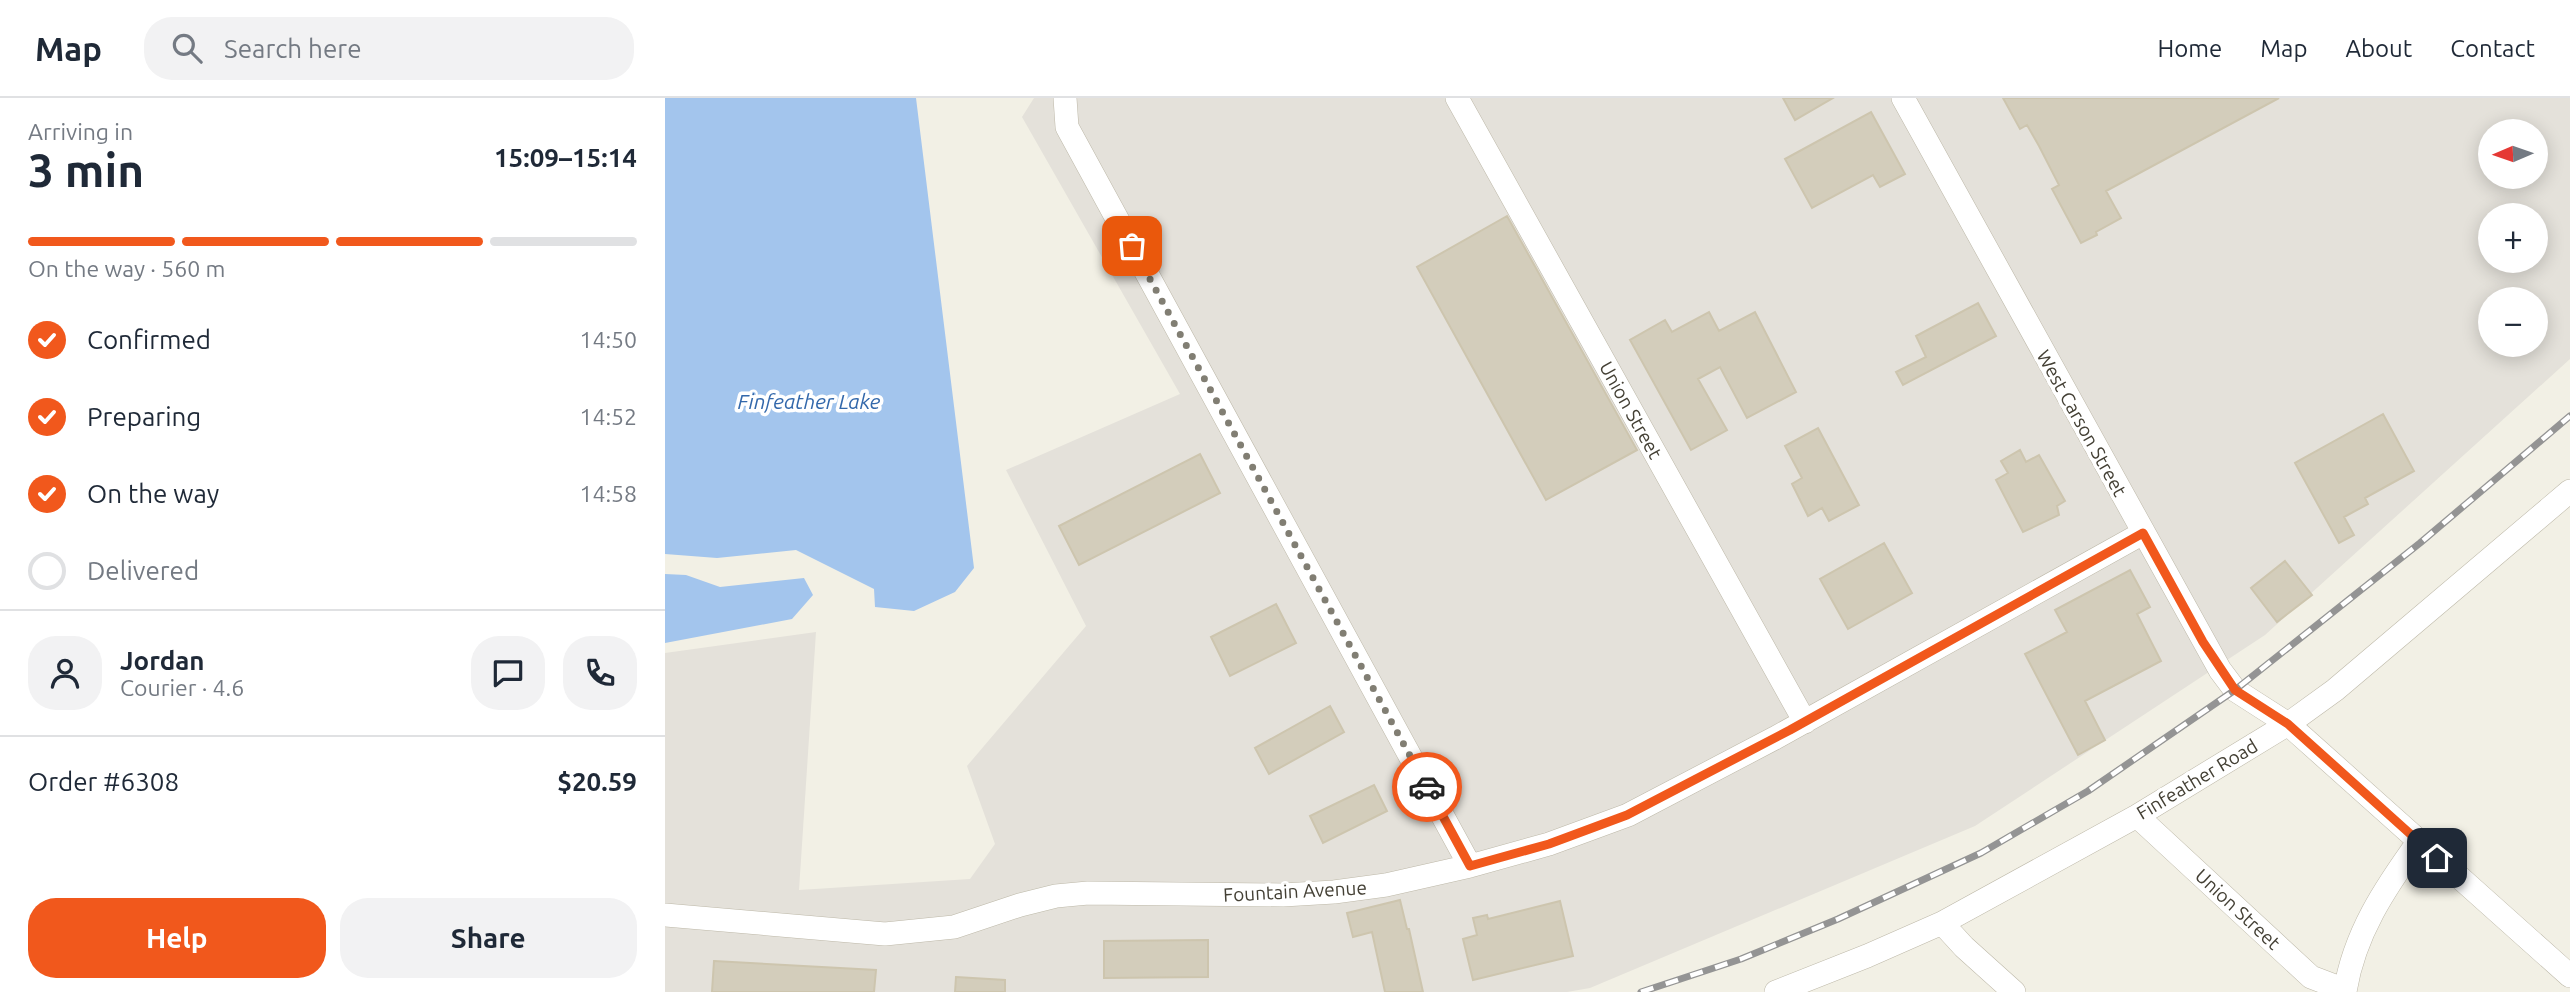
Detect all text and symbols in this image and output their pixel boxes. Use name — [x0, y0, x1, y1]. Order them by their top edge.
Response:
search box — [144, 17, 634, 80]
icon: search — [168, 29, 206, 67]
text: Map — [35, 30, 102, 67]
text: Search here — [224, 34, 362, 63]
text: Home — [2157, 35, 2222, 62]
text: Map — [2260, 35, 2307, 62]
text: About — [2345, 35, 2412, 62]
text: Contact — [2450, 35, 2535, 62]
text: Arriving in — [28, 119, 133, 144]
north arrow — [2478, 119, 2548, 189]
map controls — [2478, 119, 2548, 357]
text: 15:09–15:14 — [494, 143, 637, 172]
text: 3 min — [28, 144, 144, 196]
button: + — [2478, 203, 2548, 273]
pin — [1102, 216, 1162, 276]
icon: bag — [1113, 227, 1151, 265]
text: On the way · 560 m — [28, 256, 225, 281]
button: − — [2478, 287, 2548, 357]
icon: check — [28, 321, 66, 359]
text: Confirmed — [87, 325, 211, 354]
text: 14:50 — [579, 327, 637, 352]
street label: West Carson Street — [2033, 346, 2132, 501]
street label: Union Street — [1595, 358, 1667, 463]
water label: Finfeather Lake — [738, 389, 881, 413]
icon: check — [28, 398, 66, 436]
text: Preparing — [87, 402, 201, 431]
text: 14:52 — [579, 404, 637, 429]
icon: check — [28, 475, 66, 513]
text: On the way — [87, 479, 219, 508]
text: 14:58 — [579, 481, 637, 506]
text: Delivered — [87, 556, 199, 585]
button: person — [28, 636, 102, 710]
button: chat — [471, 636, 545, 710]
button: phone — [563, 636, 637, 710]
text: Jordan — [120, 646, 205, 675]
text: Courier · 4.6 — [120, 675, 244, 700]
street label: Finfeather Road — [2133, 734, 2261, 824]
courier — [1392, 752, 1462, 822]
text: Order #6308 — [28, 767, 179, 796]
text: $20.59 — [557, 767, 637, 796]
icon: car — [1408, 768, 1446, 806]
pin — [2407, 828, 2467, 888]
icon: home — [2418, 839, 2456, 877]
street label: Union Street — [2191, 864, 2285, 954]
street label: Fountain Avenue — [1223, 876, 1367, 906]
button: Help — [28, 898, 326, 978]
button: Share — [340, 898, 637, 978]

